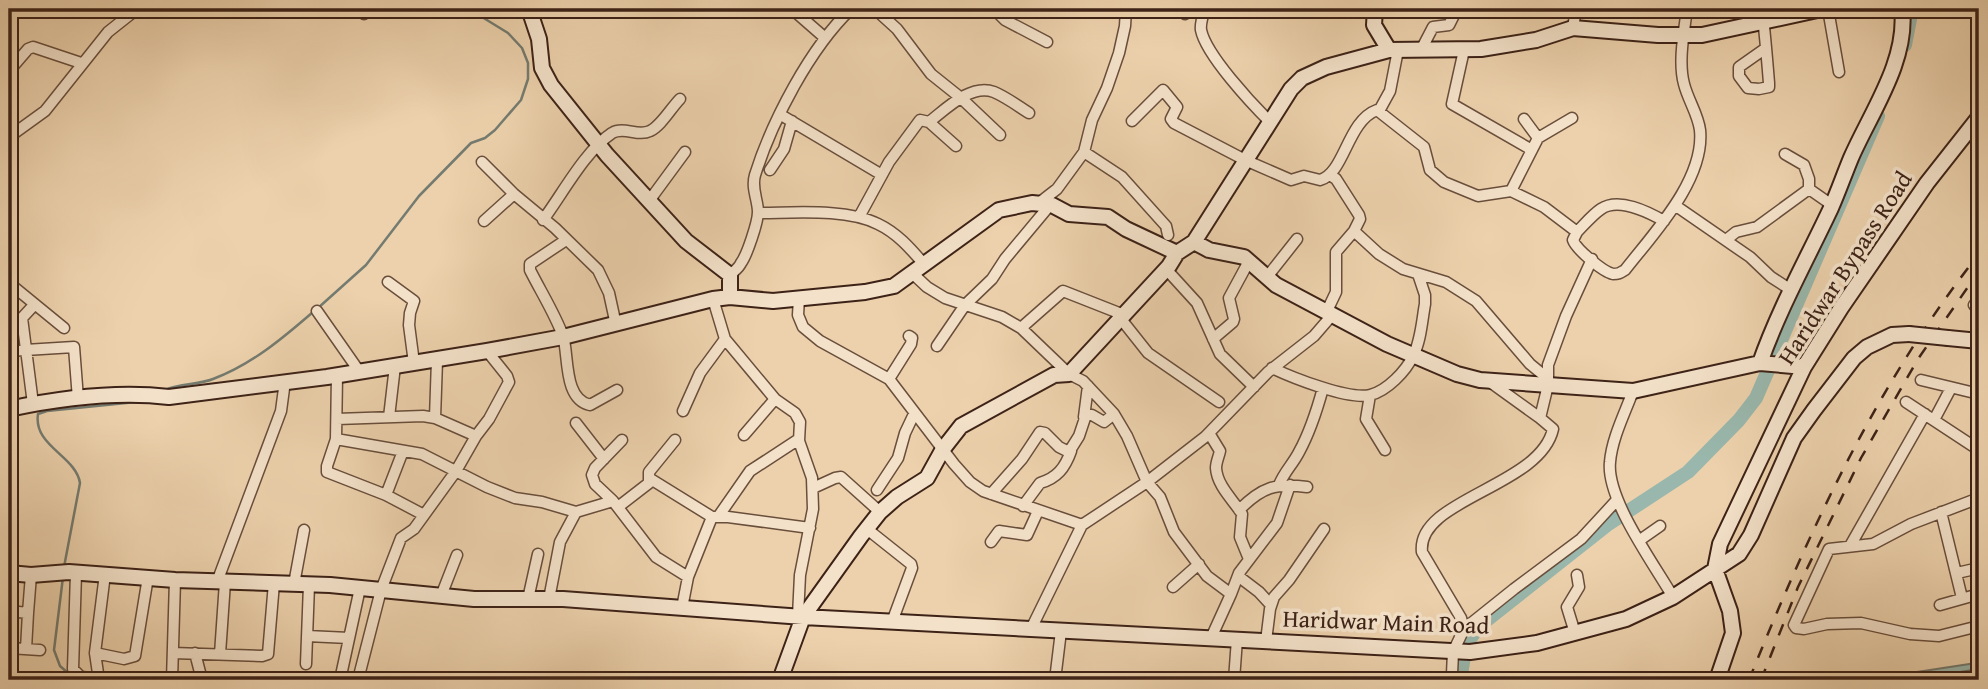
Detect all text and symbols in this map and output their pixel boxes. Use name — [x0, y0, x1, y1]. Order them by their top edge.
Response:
street label: Haridwar Bypass Road — [1769, 164, 1920, 371]
street label: Haridwar Main Road — [1282, 600, 1490, 643]

